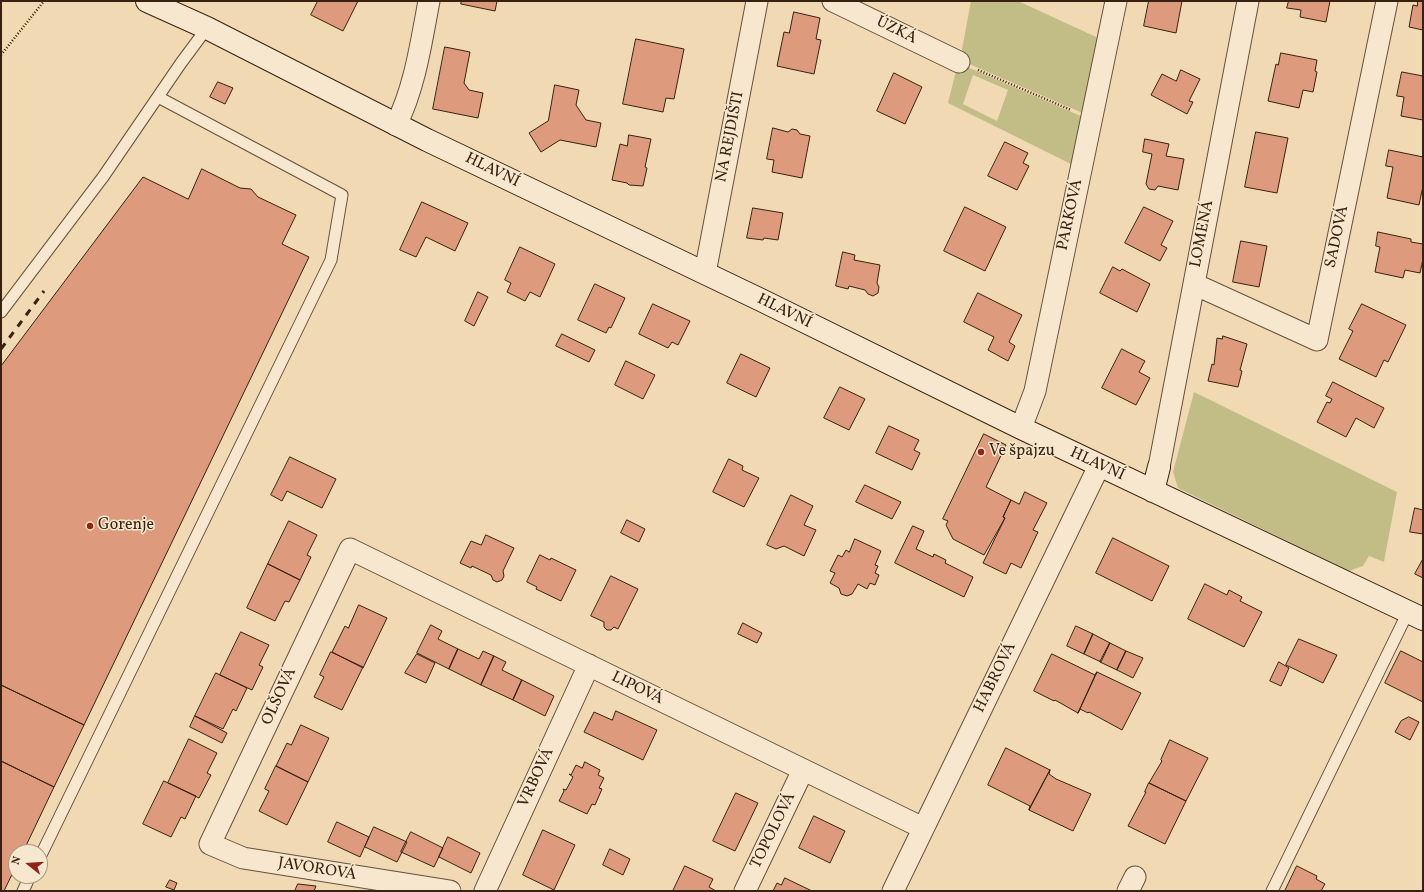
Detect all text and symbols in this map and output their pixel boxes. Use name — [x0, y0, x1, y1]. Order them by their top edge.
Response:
street label: ÚZKÁ — [872, 13, 920, 49]
street label: NA REJDIŠTI — [713, 90, 749, 184]
street label: HLAVNÍ — [462, 150, 522, 192]
street label: PARKOVÁ — [1054, 178, 1088, 252]
street label: LOMENÁ — [1187, 199, 1219, 269]
street label: SADOVÁ — [1322, 204, 1354, 270]
street label: HLAVNÍ — [754, 291, 814, 333]
place label: Ve špajzu — [989, 442, 1055, 462]
street label: HLAVNÍ — [1066, 444, 1128, 486]
marker: Ve špajzu — [976, 447, 986, 457]
place label: Gorenje — [98, 516, 154, 536]
marker: Gorenje — [85, 521, 95, 531]
street label: HABROVÁ — [971, 640, 1021, 716]
street label: OLŠOVÁ — [258, 665, 302, 729]
street label: LIPOVÁ — [608, 668, 666, 710]
street label: VRBOVÁ — [515, 745, 559, 811]
street label: TOPOLOVÁ — [747, 790, 801, 872]
north arrow — [8, 844, 48, 884]
street label: JAVOROVÁ — [277, 854, 357, 886]
text: N — [9, 855, 25, 867]

